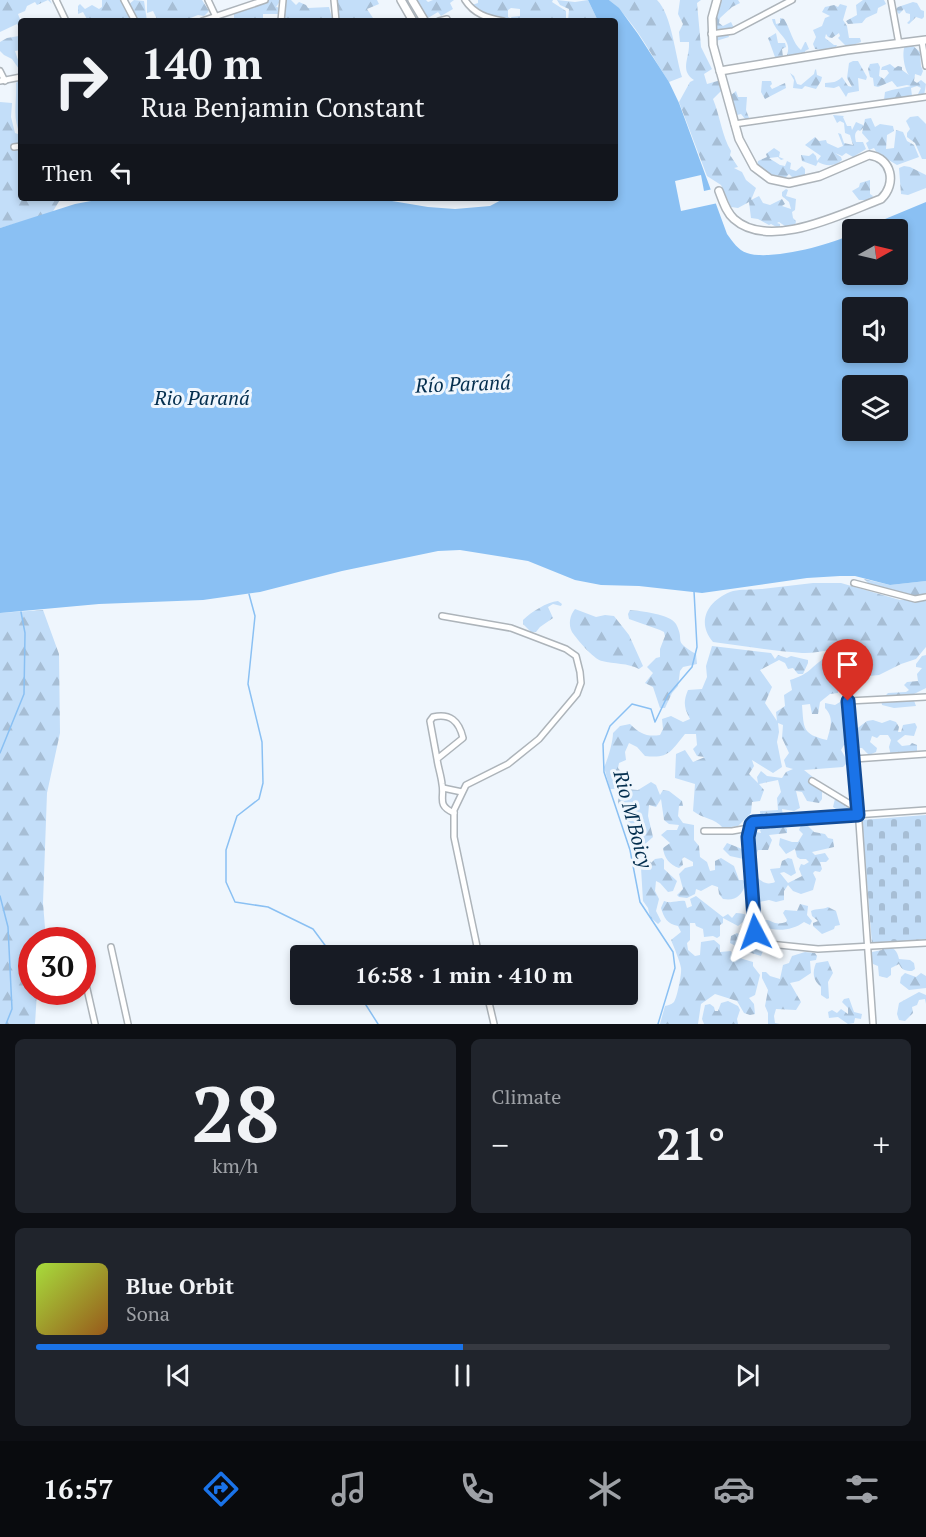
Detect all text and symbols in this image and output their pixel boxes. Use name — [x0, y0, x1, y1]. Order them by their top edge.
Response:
text: 140 m — [141, 35, 262, 91]
icon: right — [42, 42, 120, 120]
text: Rua Benjamin Constant — [141, 89, 425, 125]
icon: left — [105, 156, 138, 189]
text: Then — [42, 158, 93, 187]
north arrow — [842, 219, 908, 285]
map controls — [842, 219, 908, 441]
button: sound — [842, 297, 908, 363]
water label: Río Paraná — [414, 368, 511, 399]
button: layers — [842, 375, 908, 441]
water label: Rio Paraná — [153, 384, 250, 411]
pin — [822, 639, 873, 701]
icon: arrive — [831, 648, 864, 681]
water label: Rio M'Boicy — [607, 766, 660, 872]
position arrow — [723, 900, 787, 964]
speed limit sign: 30 — [18, 927, 96, 1005]
text: 16:58 · 1 min · 410 m — [355, 960, 573, 989]
text: 28 — [191, 1061, 279, 1164]
text: Climate — [492, 1083, 561, 1110]
text: 21° — [656, 1113, 725, 1173]
text: − — [492, 1123, 509, 1166]
text: + — [872, 1123, 890, 1166]
text: km/h — [212, 1152, 258, 1179]
text: Blue Orbit — [126, 1271, 234, 1300]
text: Sona — [126, 1300, 170, 1327]
icon: previous — [162, 1359, 195, 1392]
icon: pause — [446, 1359, 479, 1392]
icon: next — [731, 1359, 764, 1392]
icon: directions — [200, 1468, 242, 1510]
icon: music — [328, 1468, 370, 1510]
icon: phone — [456, 1468, 498, 1510]
icon: climate — [584, 1468, 626, 1510]
icon: car — [713, 1468, 755, 1510]
icon: filters — [841, 1468, 883, 1510]
text: 16:57 — [43, 1471, 113, 1507]

